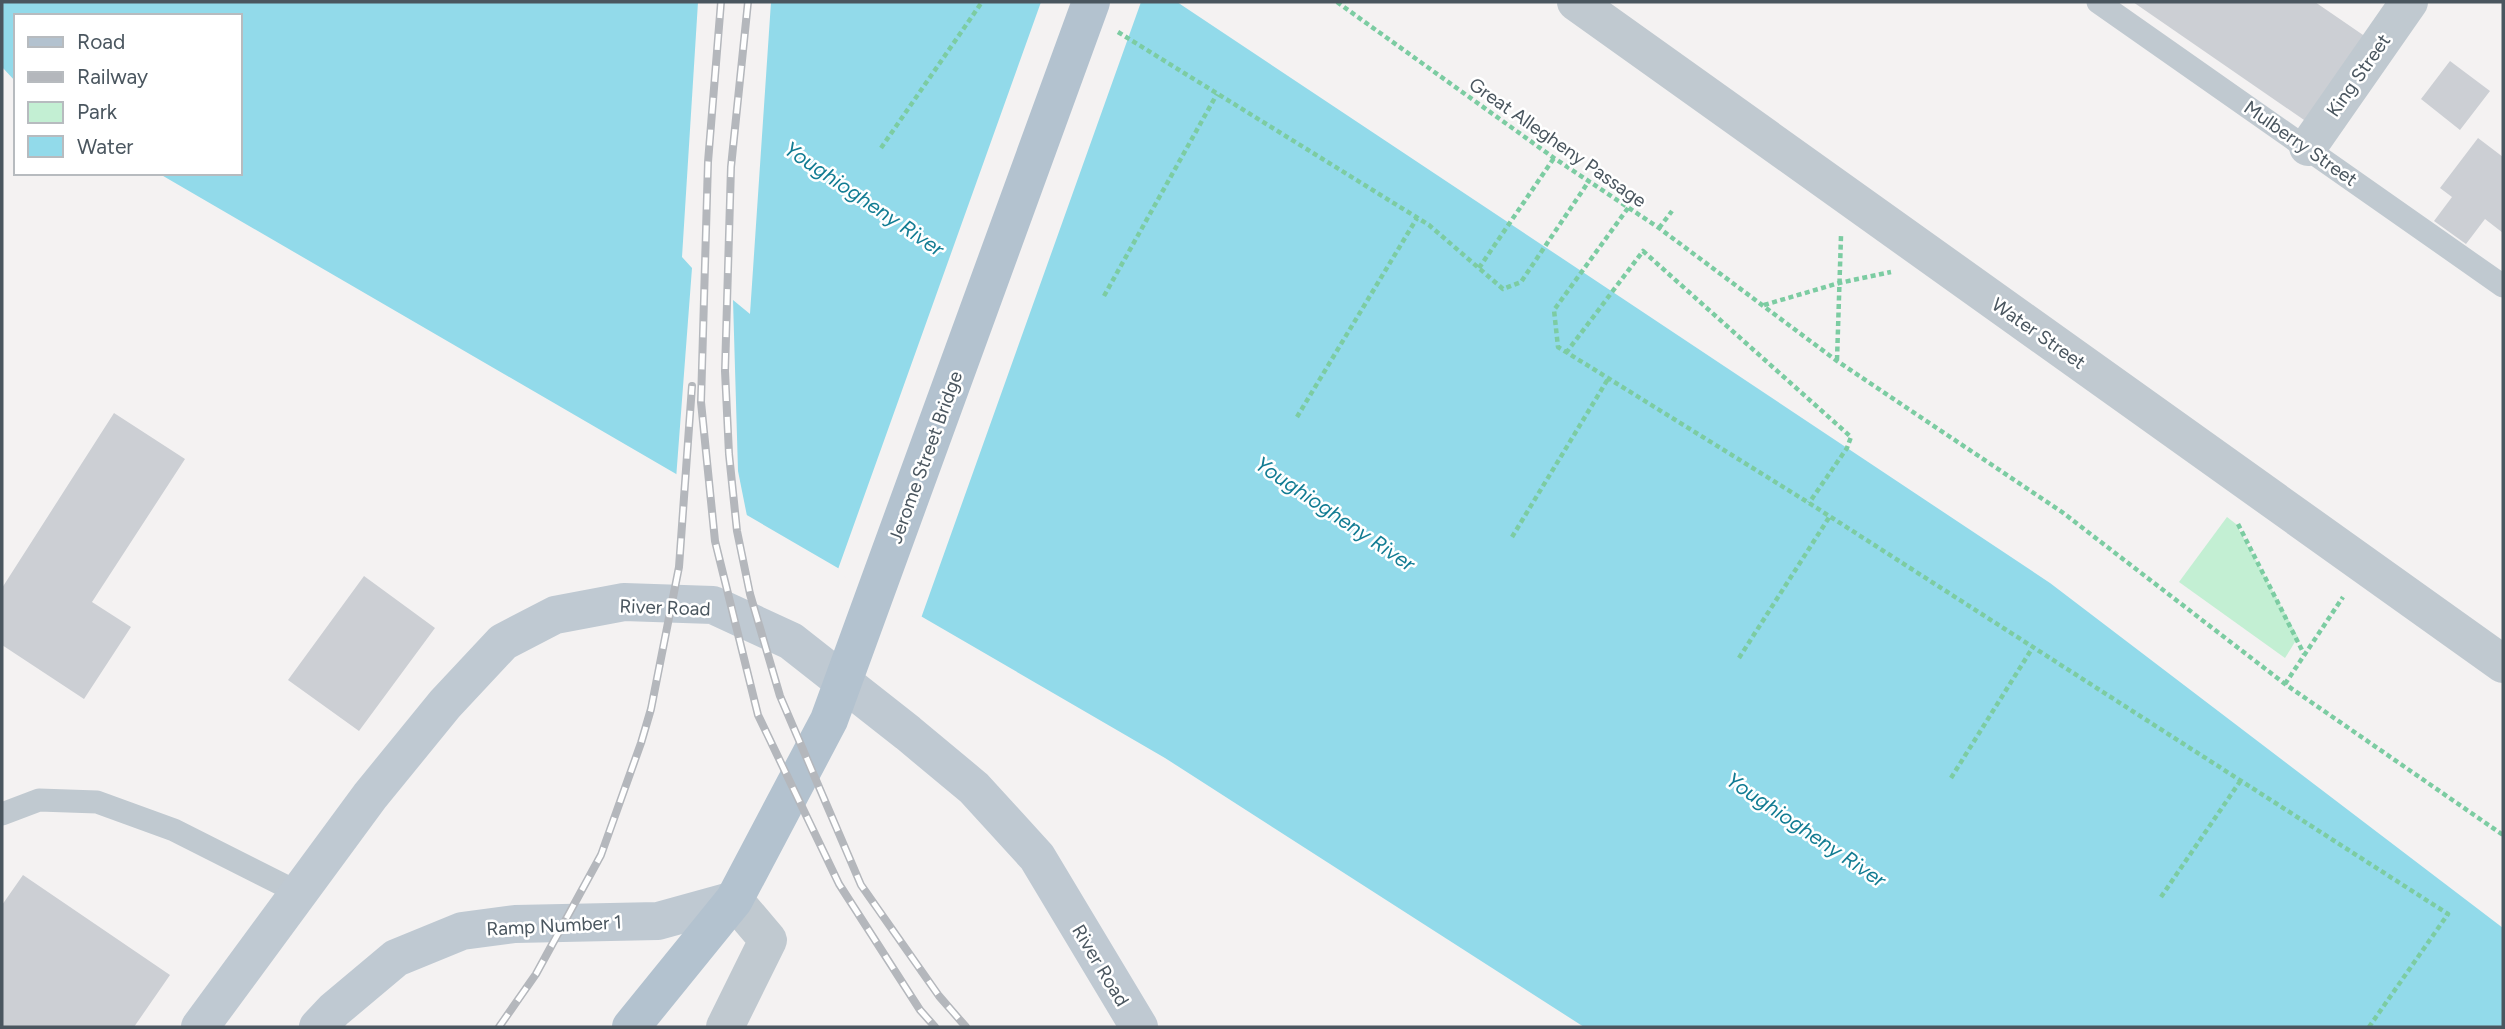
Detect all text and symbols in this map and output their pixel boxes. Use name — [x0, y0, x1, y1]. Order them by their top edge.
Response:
legend — [14, 14, 242, 175]
text: Road — [77, 29, 125, 54]
street label: King Street — [2322, 30, 2395, 121]
text: Railway — [77, 64, 148, 89]
street label: Great Allegheny Passage — [1465, 72, 1651, 212]
street label: Mulberry Street — [2240, 96, 2362, 191]
text: Park — [77, 99, 118, 124]
text: Water — [77, 134, 133, 159]
water label: Youghiogheny River — [780, 136, 950, 262]
street label: Water Street — [1987, 293, 2090, 374]
street label: Jerome Street Bridge — [884, 368, 967, 547]
water label: Youghiogheny River — [1251, 451, 1421, 577]
street label: River Road — [619, 594, 711, 621]
water label: Youghiogheny River — [1722, 767, 1892, 893]
street label: Ramp Number 1 — [486, 910, 622, 941]
street label: River Road — [1067, 920, 1134, 1010]

